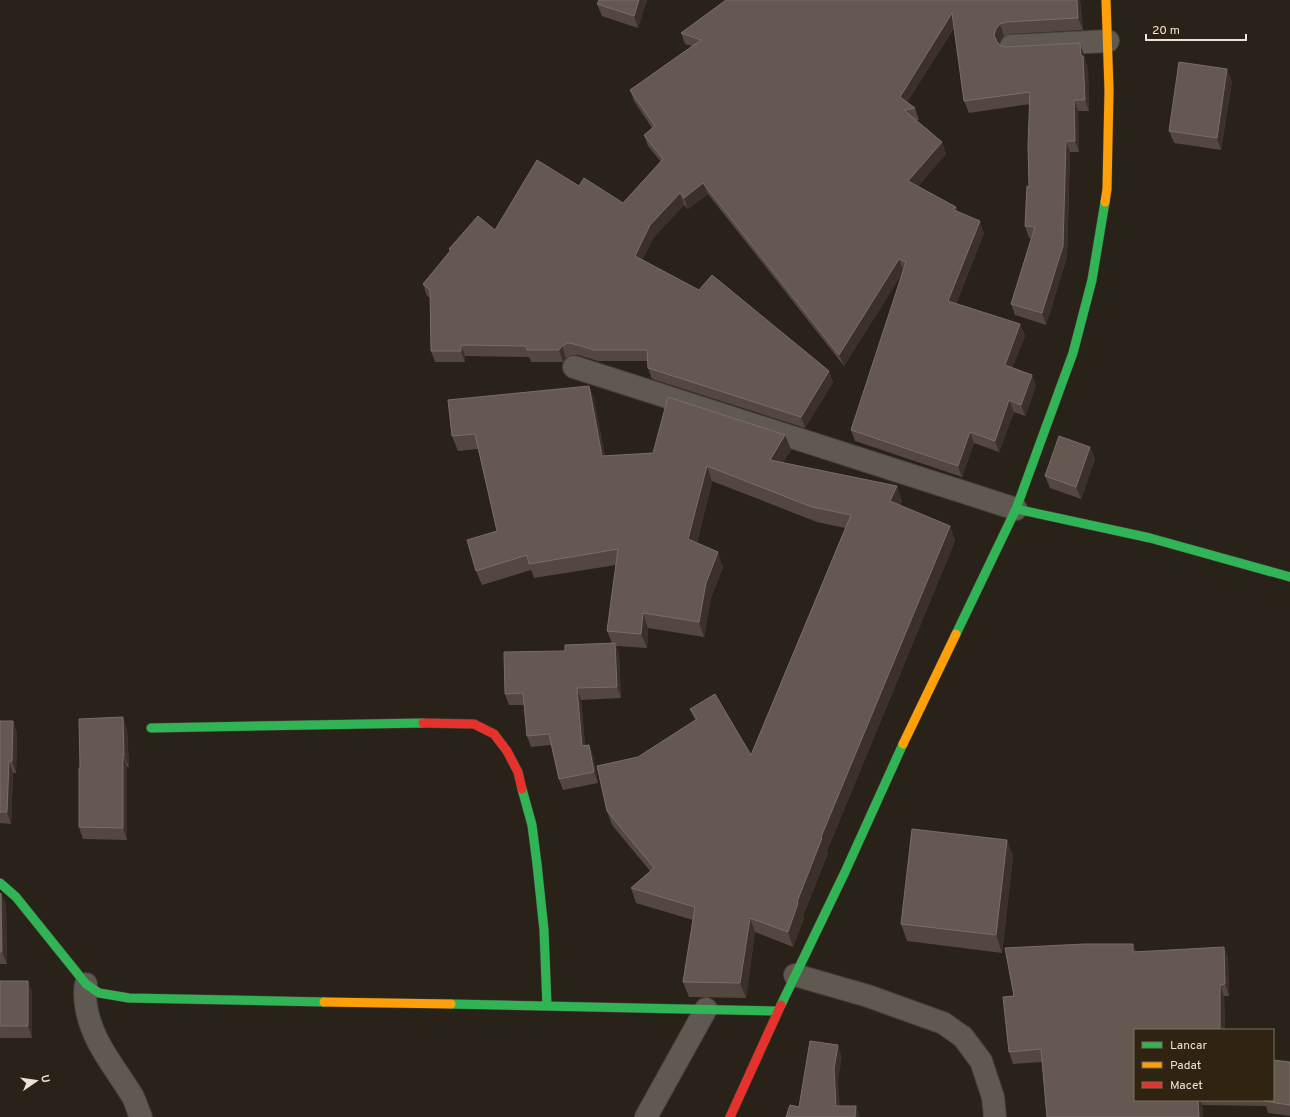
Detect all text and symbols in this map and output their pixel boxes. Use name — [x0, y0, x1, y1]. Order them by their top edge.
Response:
scale bar — [1146, 16, 1246, 42]
text: 20 m — [1152, 23, 1180, 39]
legend — [1134, 1029, 1274, 1101]
text: Lancar — [1170, 1038, 1207, 1054]
text: Padat — [1170, 1058, 1201, 1074]
north arrow — [16, 1061, 56, 1101]
text: U — [37, 1074, 52, 1084]
text: Macet — [1170, 1078, 1203, 1094]

